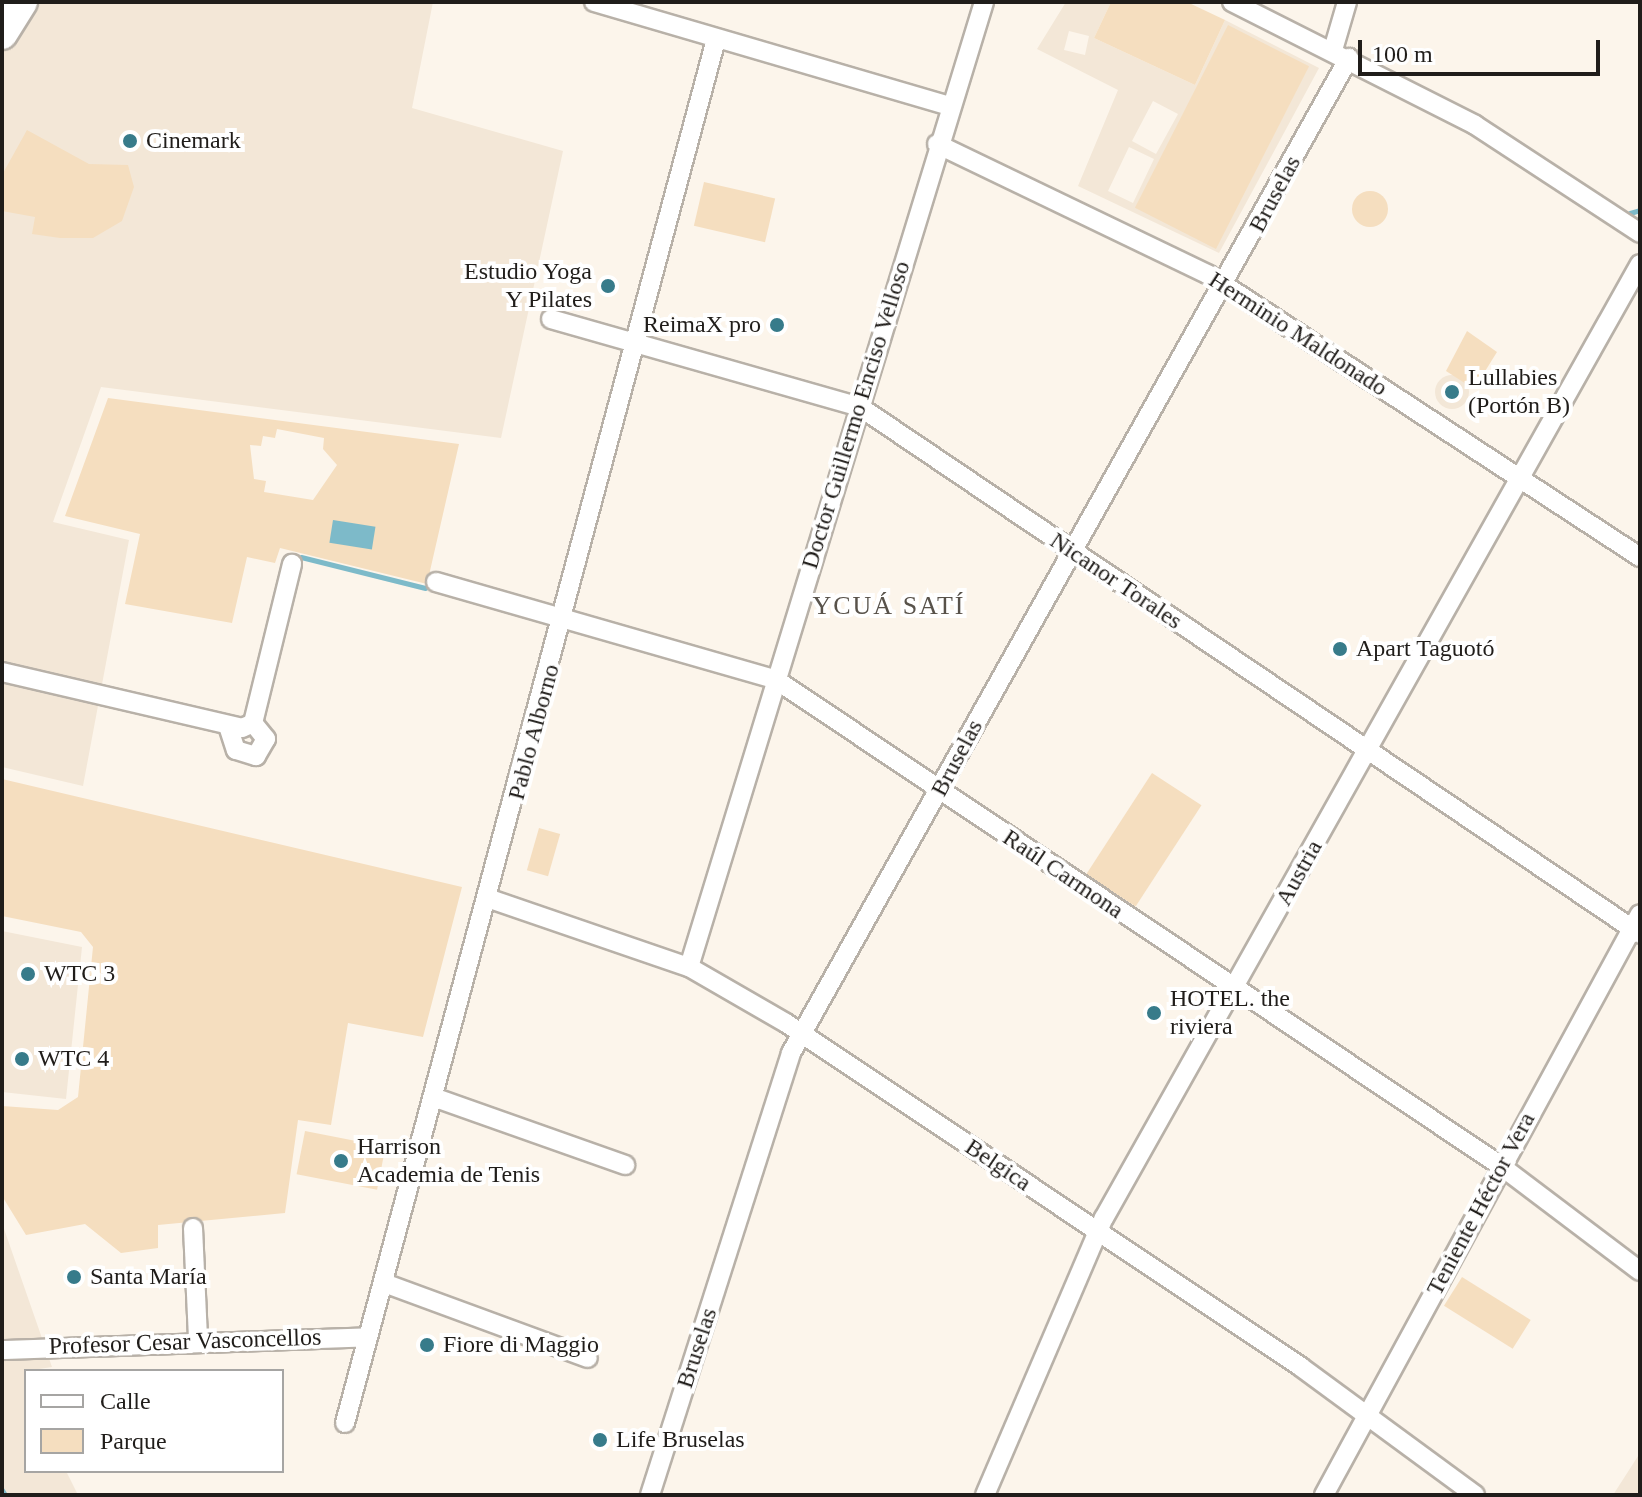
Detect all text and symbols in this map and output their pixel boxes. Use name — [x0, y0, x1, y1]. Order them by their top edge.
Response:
scale bar — [1362, 24, 1604, 74]
text: 100 m — [1372, 41, 1433, 67]
place label: Cinemark — [146, 127, 241, 155]
marker: Cinemark — [121, 132, 139, 150]
street label: Bruselas — [1243, 151, 1307, 237]
street label: Doctor Guillermo Enciso Velloso — [795, 257, 917, 573]
place label: Estudio Yoga Y Pilates — [463, 258, 592, 314]
street label: Herminio Maldonado — [1203, 265, 1393, 403]
marker: Estudio Yoga Y Pilates — [599, 277, 617, 295]
place label: ReimaX pro — [643, 311, 761, 339]
marker: ReimaX pro — [768, 316, 786, 334]
place label: Lullabies (Portón B) — [1468, 364, 1570, 420]
marker: Lullabies (Portón B) — [1443, 383, 1461, 401]
street label: Nicanor Torales — [1044, 526, 1188, 636]
district label: YCUÁ SATÍ — [812, 590, 966, 622]
place label: Apart Taguotó — [1356, 635, 1495, 663]
marker: Apart Taguotó — [1331, 640, 1349, 658]
street label: Pablo Alborno — [502, 660, 566, 804]
street label: Bruselas — [925, 715, 989, 801]
street label: Raúl Carmona — [997, 823, 1129, 925]
street label: Austria — [1269, 835, 1329, 911]
place label: WTC 3 — [44, 960, 115, 988]
marker: WTC 3 — [19, 965, 37, 983]
place label: HOTEL. the riviera — [1170, 985, 1290, 1041]
marker: HOTEL. the riviera — [1145, 1004, 1163, 1022]
place label: WTC 4 — [38, 1045, 109, 1073]
marker: WTC 4 — [13, 1050, 31, 1068]
street label: Teniente Héctor Vera — [1421, 1107, 1541, 1301]
place label: Harrison Academia de Tenis — [357, 1133, 541, 1189]
street label: Belgica — [960, 1133, 1036, 1197]
marker: Harrison Academia de Tenis — [332, 1152, 350, 1170]
place label: Santa María — [90, 1263, 207, 1291]
marker: Santa María — [65, 1268, 83, 1286]
street label: Bruselas — [671, 1304, 723, 1392]
street label: Profesor Cesar Vasconcellos — [48, 1323, 322, 1361]
place label: Fiore di Maggio — [443, 1331, 599, 1359]
marker: Fiore di Maggio — [418, 1336, 436, 1354]
legend — [24, 1369, 284, 1473]
text: Calle — [100, 1388, 151, 1414]
place label: Life Bruselas — [616, 1426, 745, 1454]
text: Parque — [100, 1428, 167, 1454]
marker: Life Bruselas — [591, 1431, 609, 1449]

